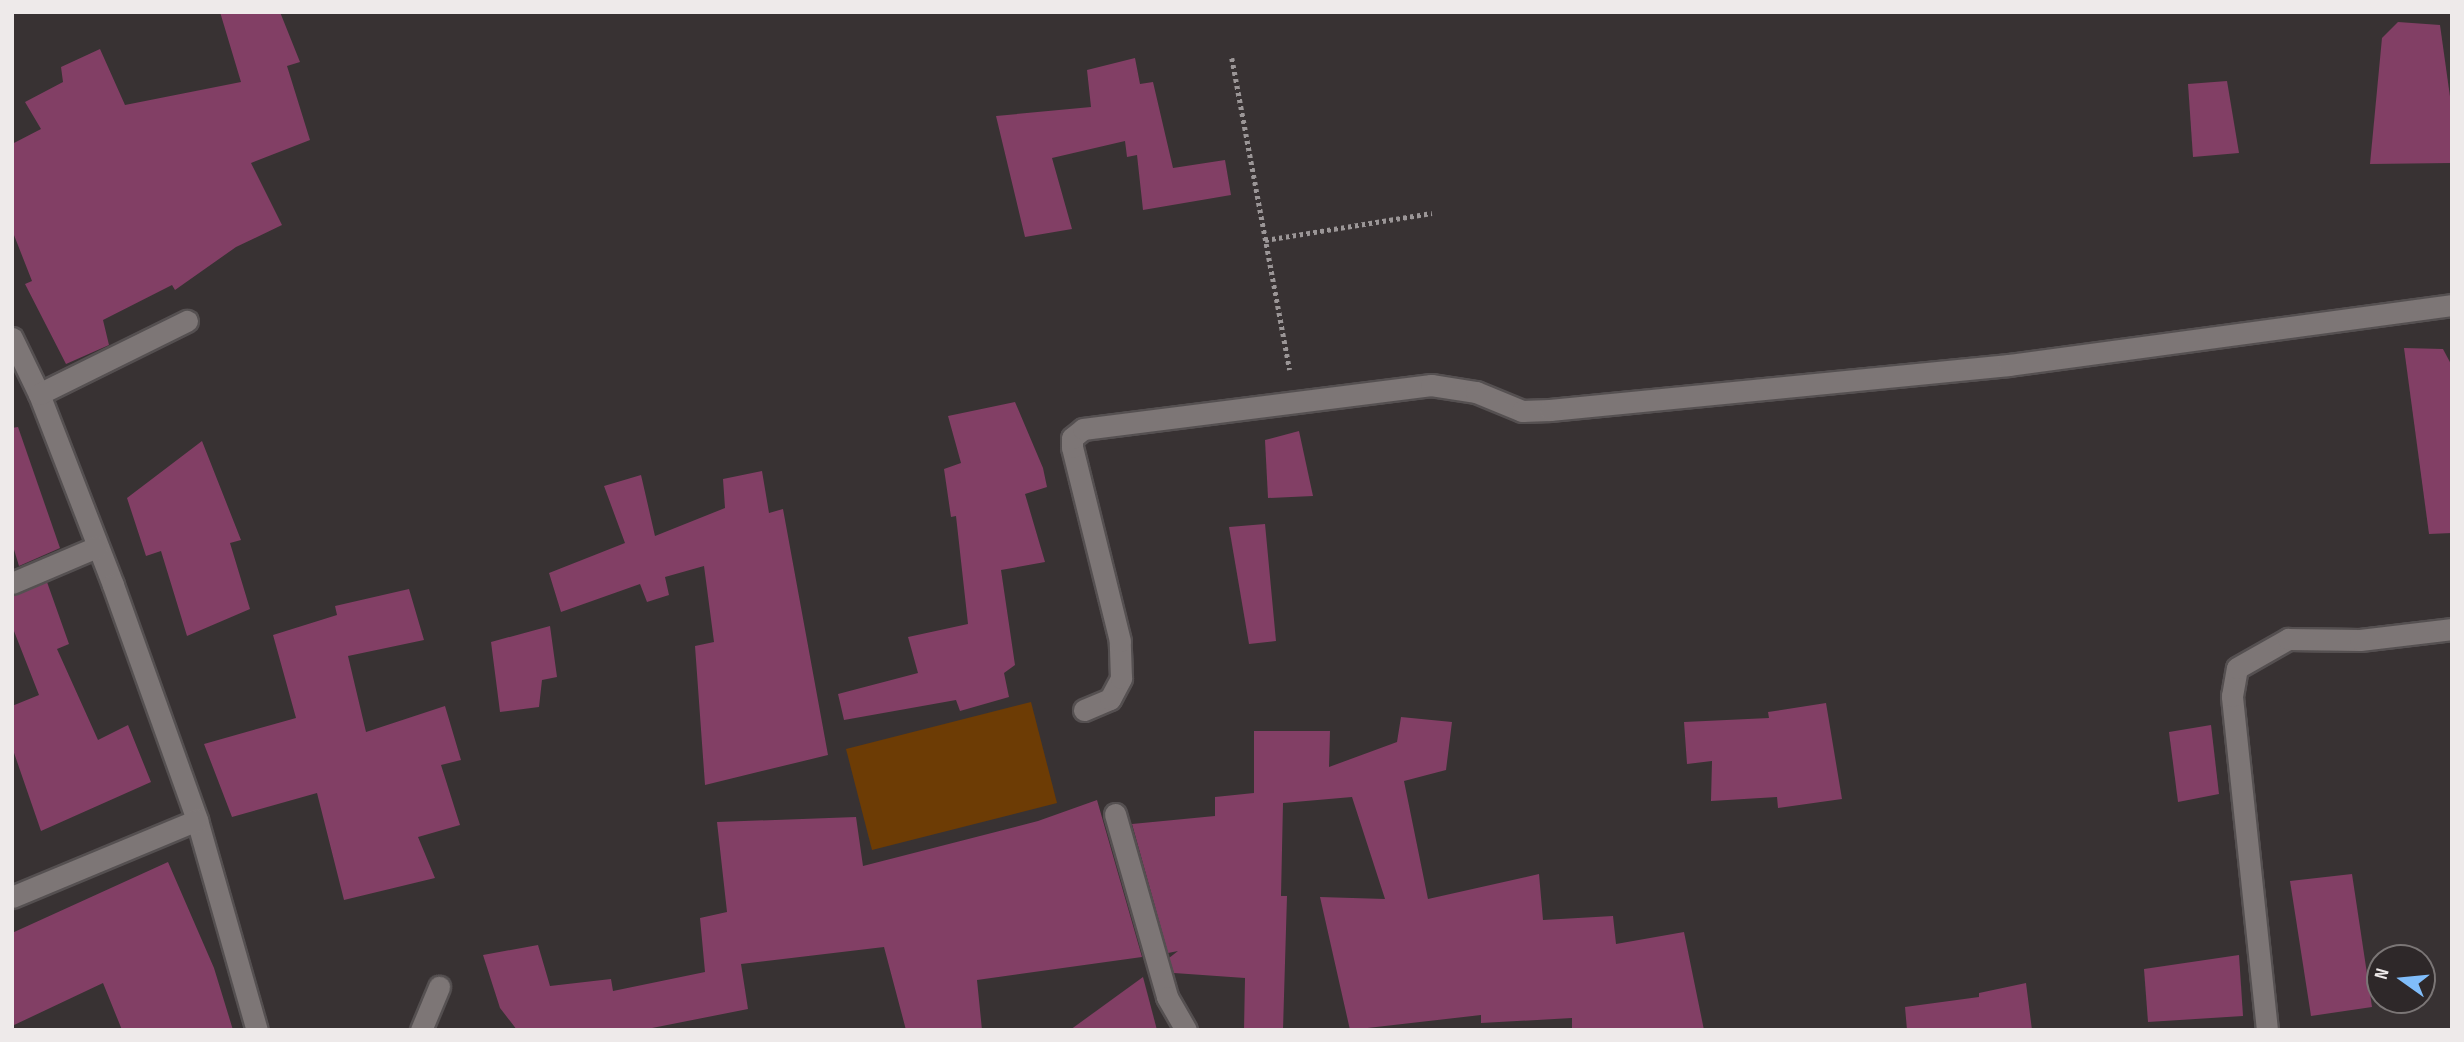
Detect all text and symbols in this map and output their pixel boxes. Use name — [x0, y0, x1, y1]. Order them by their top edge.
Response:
north arrow — [2366, 944, 2436, 1014]
text: N — [2370, 966, 2395, 982]

